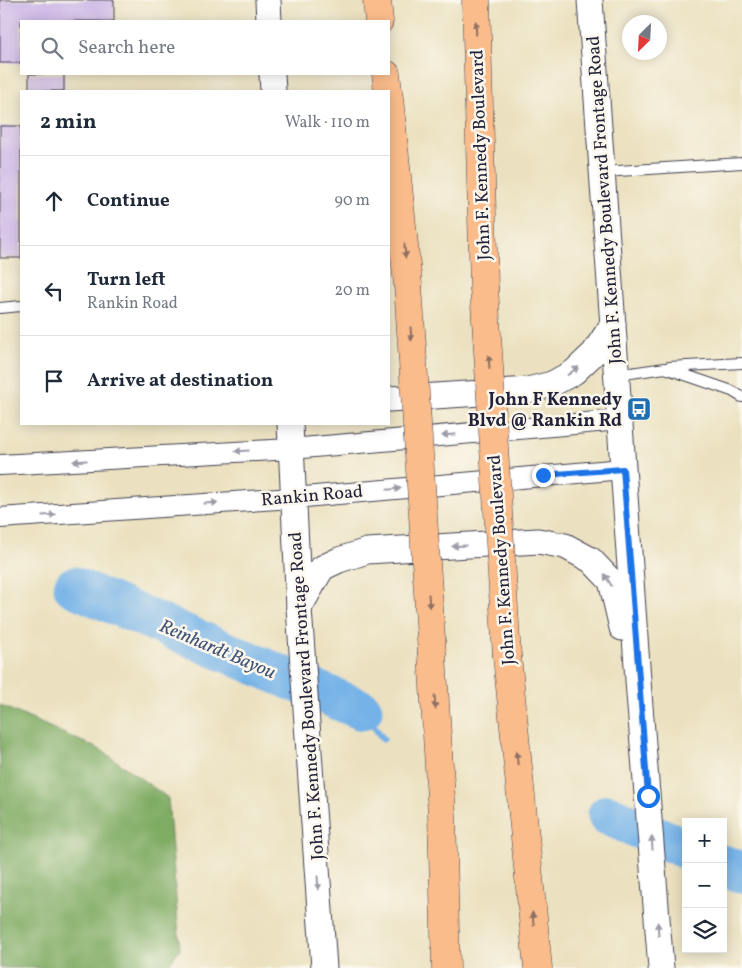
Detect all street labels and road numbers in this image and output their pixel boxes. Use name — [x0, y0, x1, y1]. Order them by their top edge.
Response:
street label: John F. Kennedy Boulevard Frontage Road — [582, 35, 629, 365]
street label: John F. Kennedy Boulevard — [465, 49, 498, 261]
street label: John F. Kennedy Boulevard — [483, 454, 522, 666]
street label: Rankin Road — [260, 480, 364, 513]
street label: John F. Kennedy Boulevard Frontage Road — [284, 531, 331, 861]

